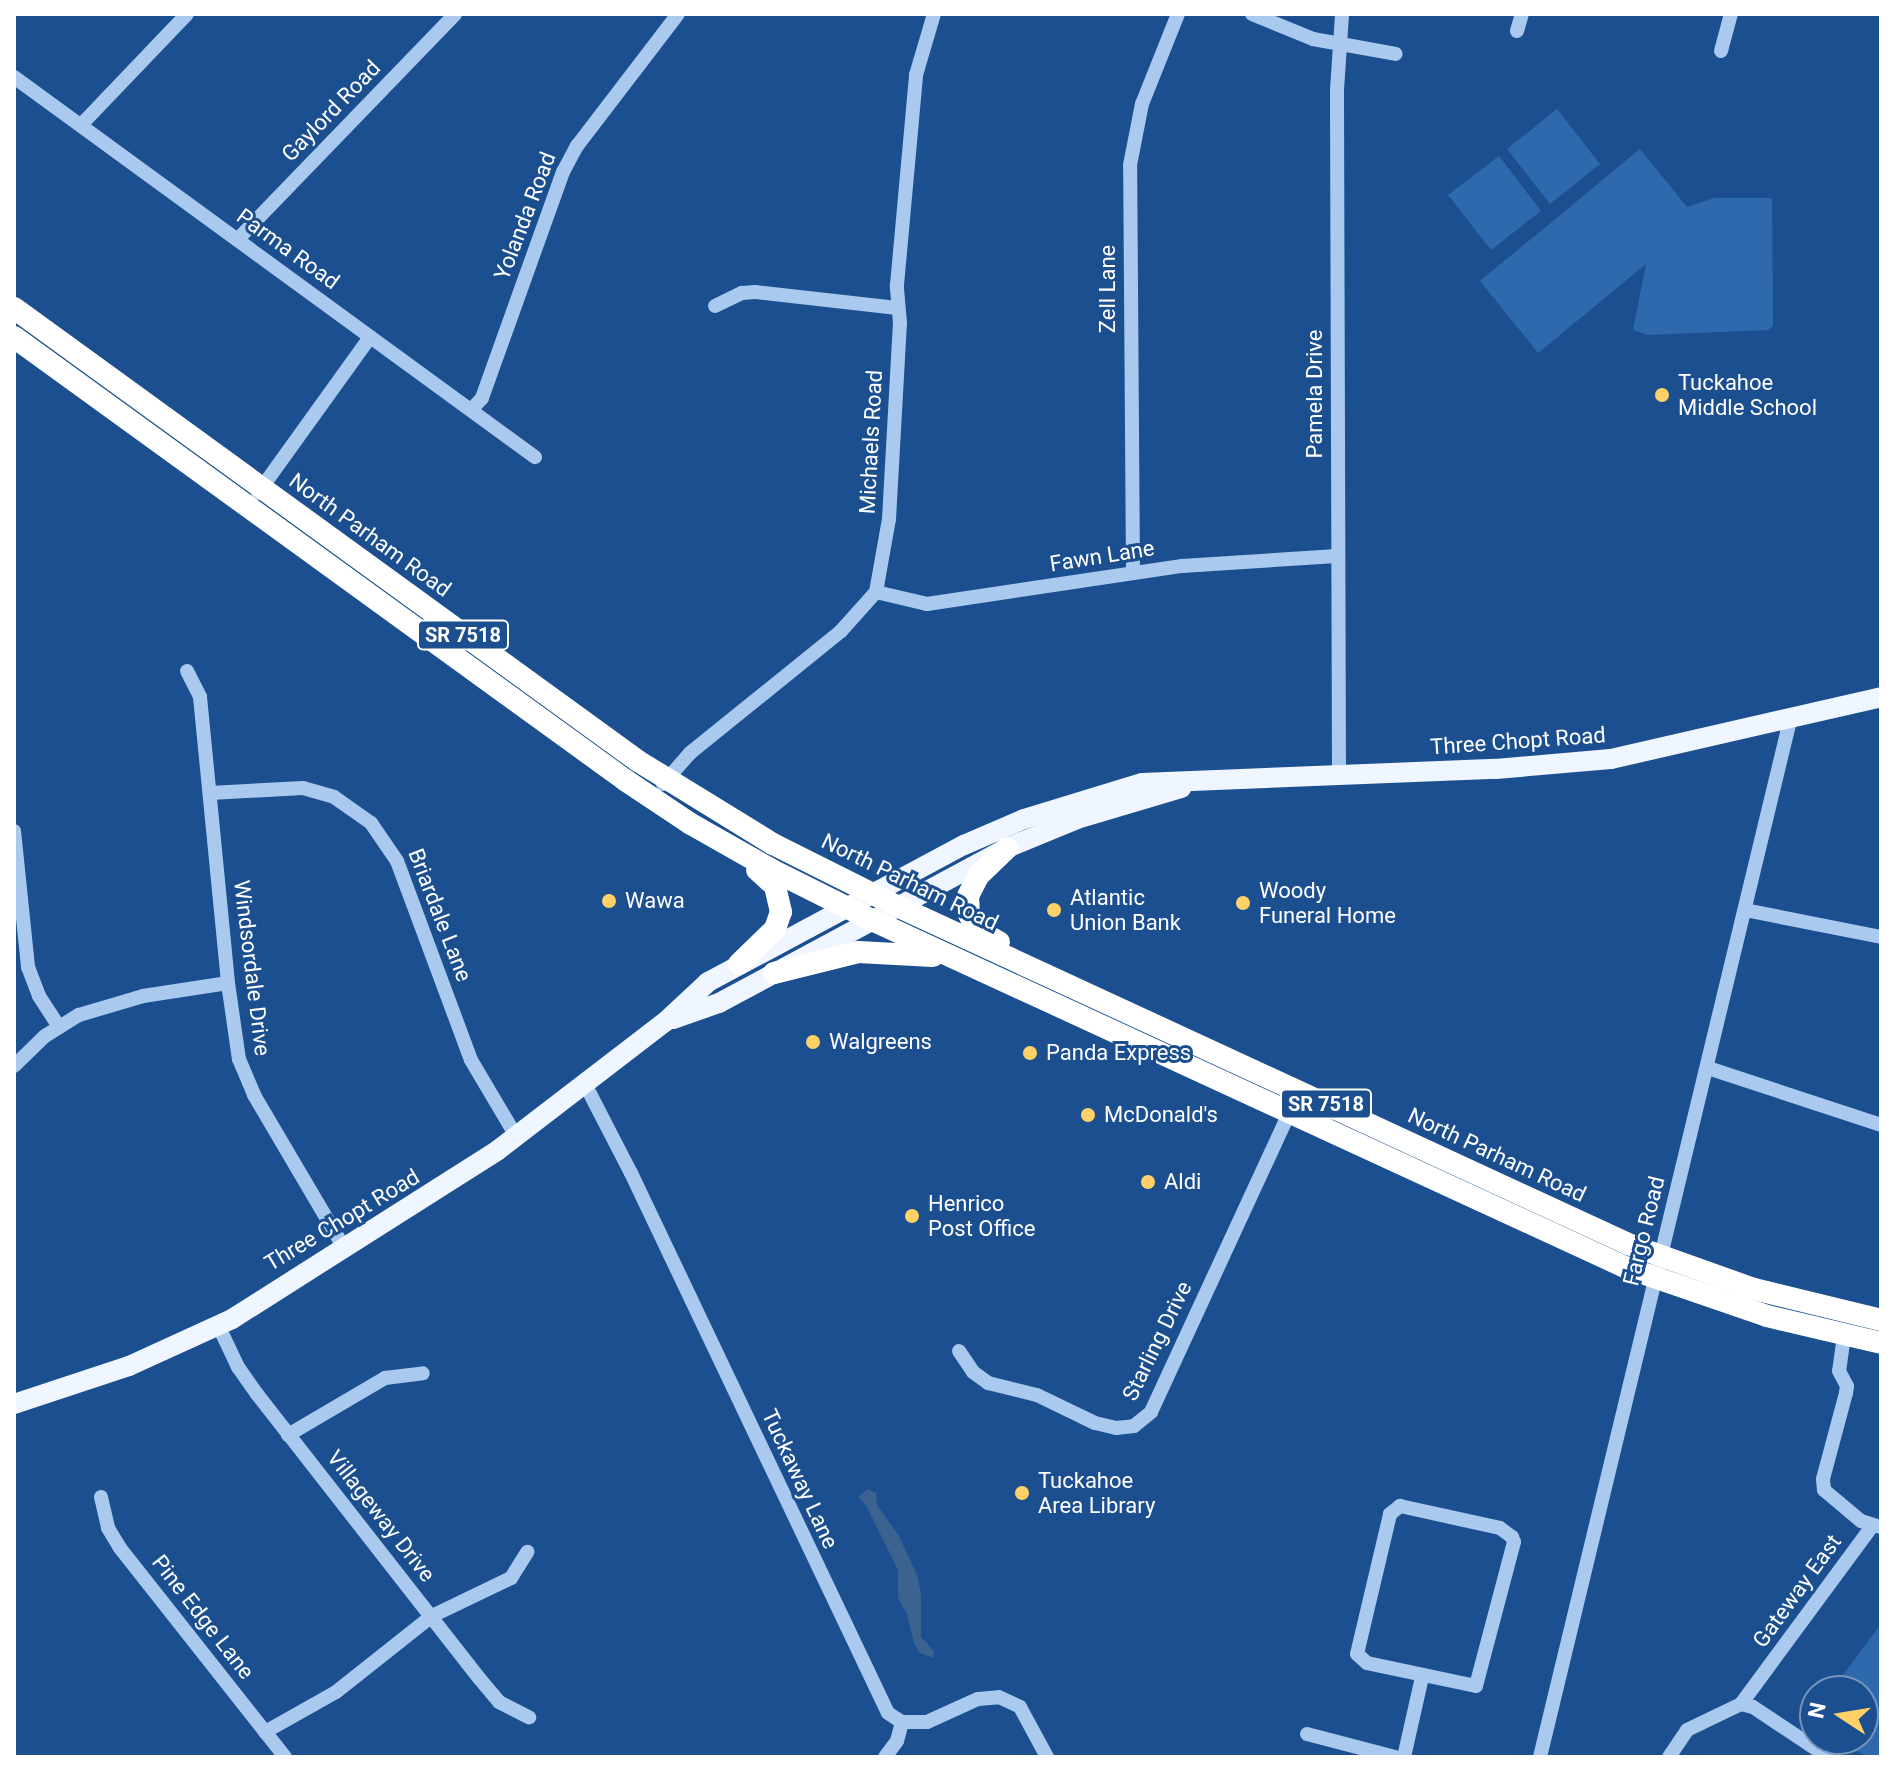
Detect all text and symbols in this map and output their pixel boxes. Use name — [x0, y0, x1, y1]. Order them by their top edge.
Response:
street label: Gaylord Road — [276, 55, 386, 167]
street label: Yolanda Road — [489, 148, 561, 284]
street label: Parma Road — [232, 203, 344, 295]
street label: Zell Lane — [1095, 245, 1121, 333]
street label: Pamela Drive — [1302, 330, 1328, 458]
street label: Michaels Road — [854, 369, 888, 515]
place label: Tuckahoe Middle School — [1678, 369, 1817, 420]
marker: Tuckahoe Middle School — [1653, 386, 1671, 404]
street label: North Parham Road — [284, 467, 456, 603]
street label: Fawn Lane — [1048, 535, 1156, 577]
road number: SR 7518 — [417, 619, 509, 651]
street label: Three Chopt Road — [1429, 722, 1607, 760]
street label: North Parham Road — [817, 828, 1003, 936]
street label: Briardale Lane — [403, 845, 477, 985]
place label: Woody Funeral Home — [1259, 877, 1396, 928]
street label: Windsordale Drive — [228, 879, 276, 1057]
place label: Atlantic Union Bank — [1070, 884, 1181, 936]
place label: Wawa — [625, 888, 685, 914]
marker: Wawa — [600, 892, 618, 910]
marker: Woody Funeral Home — [1234, 894, 1252, 912]
marker: Atlantic Union Bank — [1045, 901, 1063, 919]
place label: Walgreens — [829, 1029, 932, 1055]
marker: Walgreens — [804, 1033, 822, 1051]
place label: Panda Express — [1046, 1040, 1191, 1066]
marker: Panda Express — [1021, 1044, 1039, 1062]
road number: SR 7518 — [1280, 1088, 1372, 1120]
place label: McDonald's — [1104, 1102, 1218, 1128]
street label: North Parham Road — [1404, 1102, 1590, 1208]
marker: McDonald's — [1079, 1106, 1097, 1124]
street label: Three Chopt Road — [260, 1163, 424, 1277]
place label: Aldi — [1164, 1169, 1201, 1195]
marker: Aldi — [1139, 1173, 1157, 1191]
street label: Fargo Road — [1618, 1174, 1670, 1288]
place label: Henrico Post Office — [928, 1190, 1035, 1242]
marker: Henrico Post Office — [903, 1207, 921, 1225]
street label: Starling Drive — [1117, 1277, 1197, 1405]
street label: Tuckaway Lane — [756, 1405, 844, 1553]
street label: Villageway Drive — [321, 1445, 441, 1587]
place label: Tuckahoe Area Library — [1038, 1467, 1155, 1518]
marker: Tuckahoe Area Library — [1013, 1484, 1031, 1502]
street label: Gateway East — [1747, 1529, 1847, 1653]
street label: Pine Edge Lane — [146, 1550, 260, 1684]
north arrow — [1799, 1675, 1879, 1755]
text: N — [1803, 1700, 1831, 1721]

